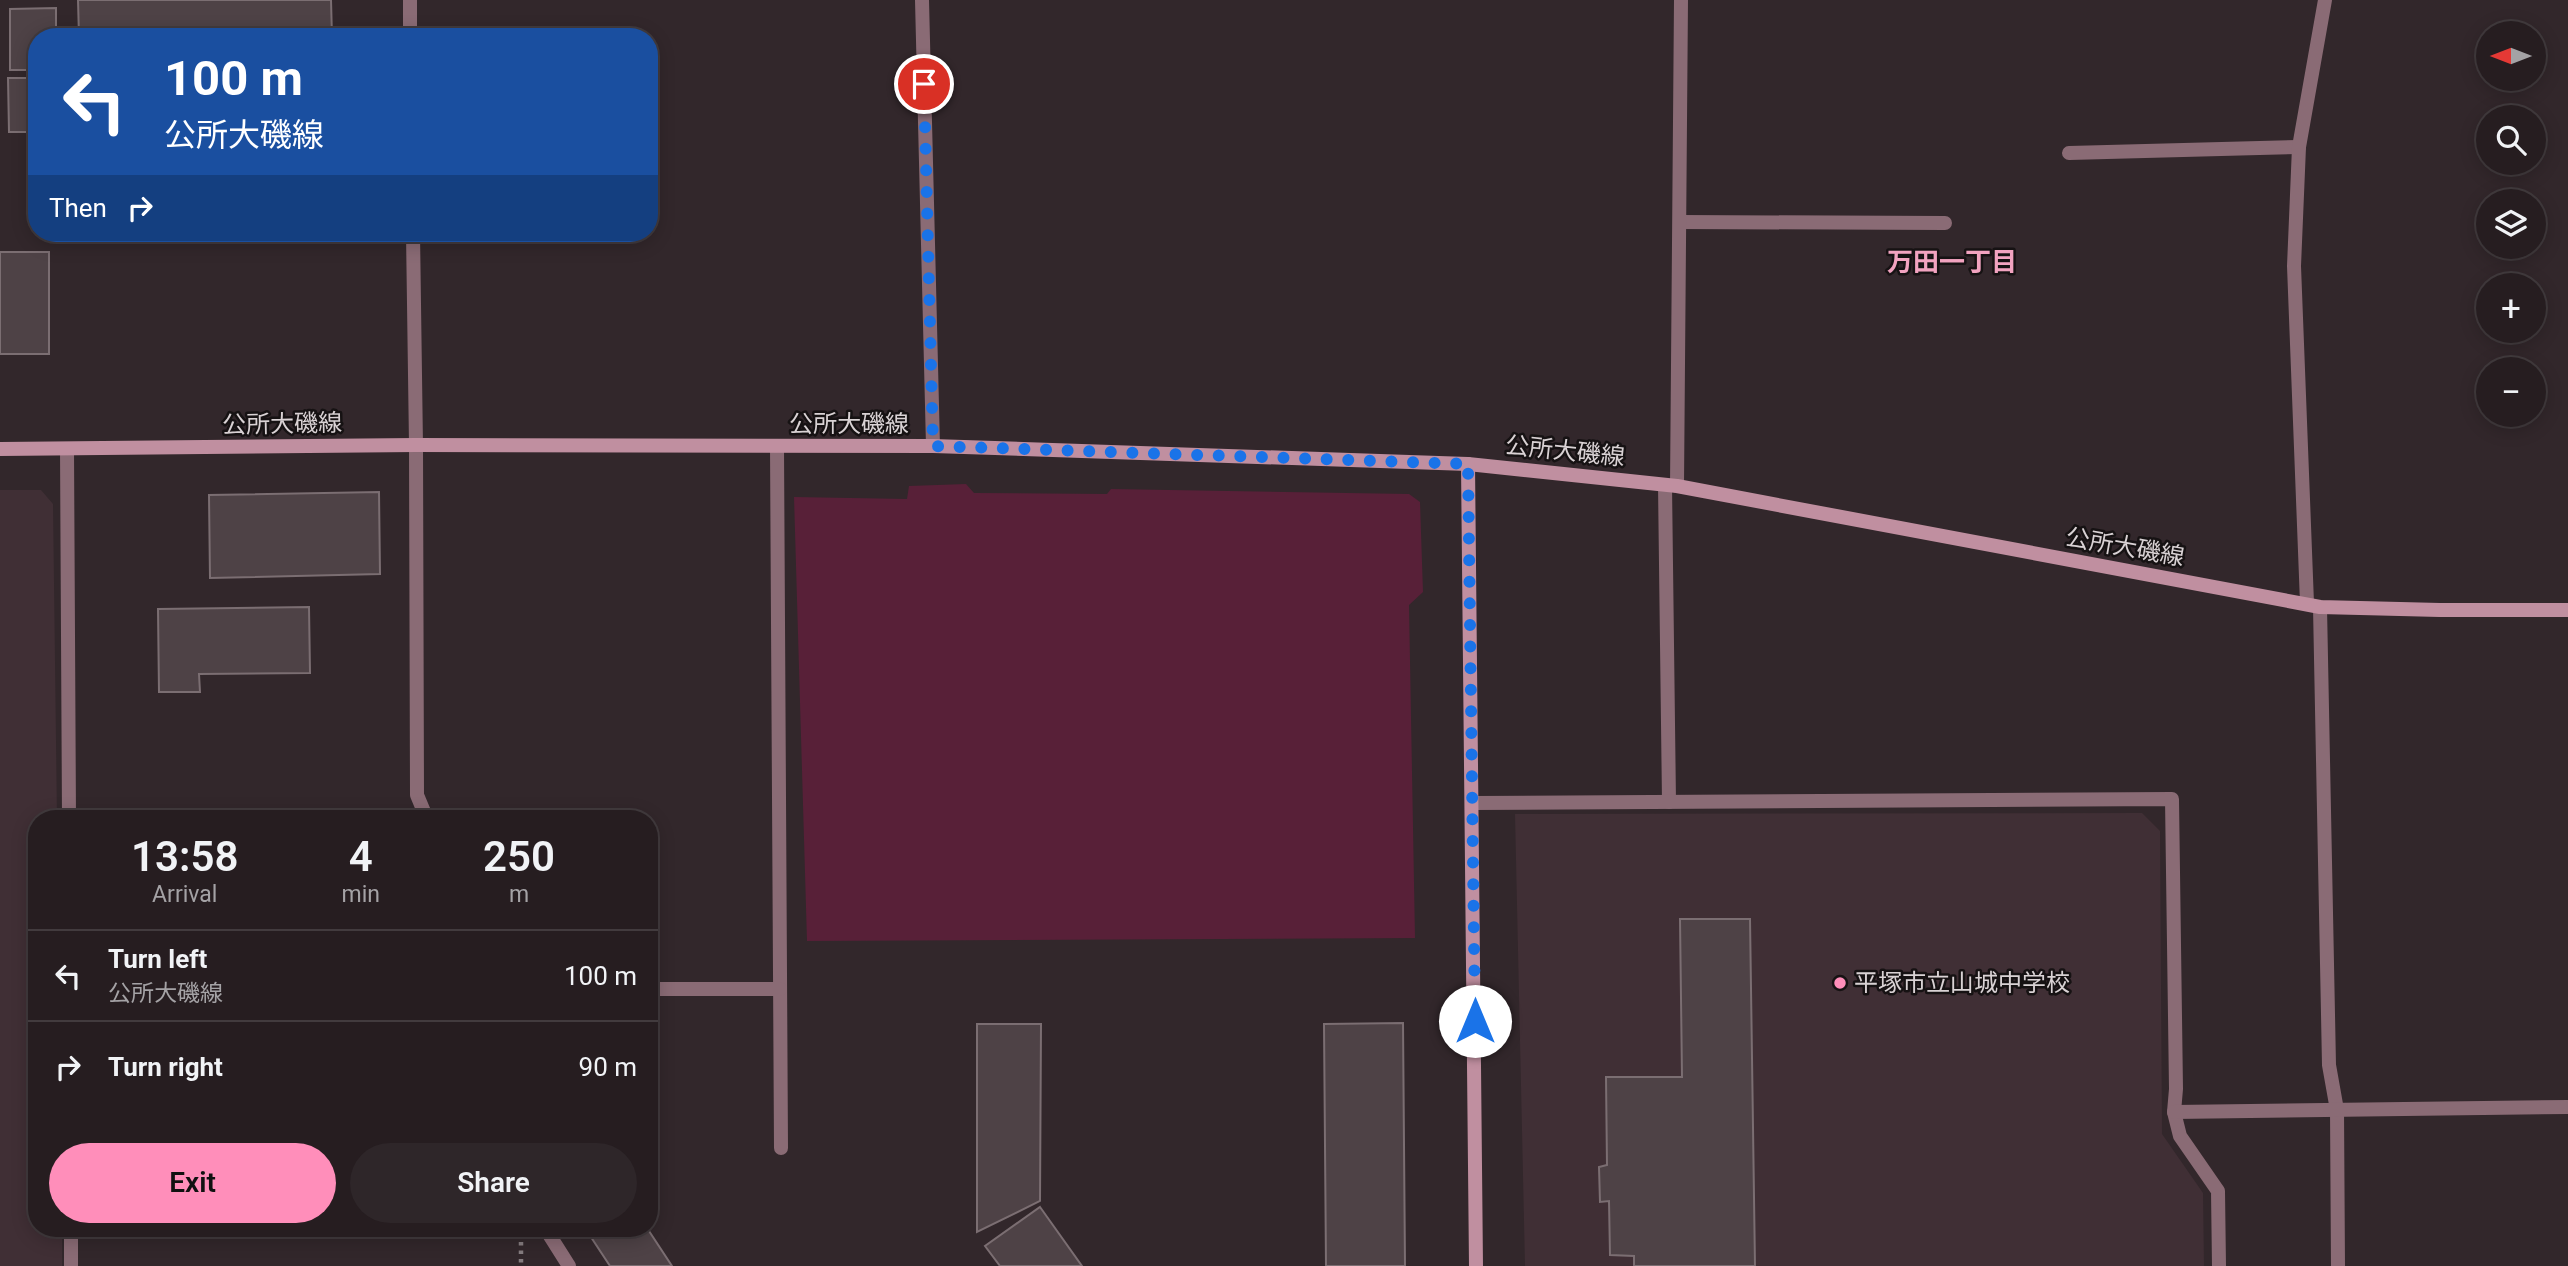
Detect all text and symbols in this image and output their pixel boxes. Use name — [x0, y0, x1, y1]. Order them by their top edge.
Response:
north arrow — [2476, 21, 2546, 91]
map controls — [2476, 21, 2546, 427]
text: 100 m — [164, 50, 303, 107]
pin — [894, 54, 954, 114]
icon: left — [49, 56, 140, 147]
icon: arrive — [905, 65, 943, 103]
button: search — [2476, 105, 2546, 175]
text: 公所大磯線 — [164, 116, 324, 154]
icon: right — [121, 189, 159, 227]
button: layers — [2476, 189, 2546, 259]
text: Then — [49, 193, 107, 223]
district label: 万田一丁目 — [1887, 247, 2017, 277]
button: + — [2476, 273, 2546, 343]
button: − — [2476, 357, 2546, 427]
street label: 公所大磯線 — [222, 409, 342, 439]
street label: 公所大磯線 — [789, 410, 909, 438]
street label: 公所大磯線 — [1504, 431, 1626, 471]
street label: 公所大磯線 — [2063, 523, 2187, 571]
text: 13:58 — [131, 832, 238, 881]
text: 4 — [349, 832, 373, 881]
text: 250 — [483, 832, 555, 881]
text: Arrival — [152, 881, 217, 908]
text: min — [341, 881, 380, 908]
text: m — [509, 881, 529, 908]
text: Turn left — [108, 944, 207, 974]
icon: left — [49, 957, 87, 995]
text: 100 m — [564, 961, 637, 991]
place label: 平塚市立山城中学校 — [1854, 969, 2070, 997]
marker: 平塚市立山城中学校 — [1832, 975, 1848, 991]
text: 公所大磯線 — [108, 980, 223, 1007]
position arrow — [1438, 984, 1512, 1058]
icon: right — [49, 1048, 87, 1086]
text: Turn right — [108, 1052, 223, 1082]
text: 90 m — [579, 1052, 637, 1082]
button: Exit — [49, 1143, 336, 1223]
button: Share — [350, 1143, 637, 1223]

